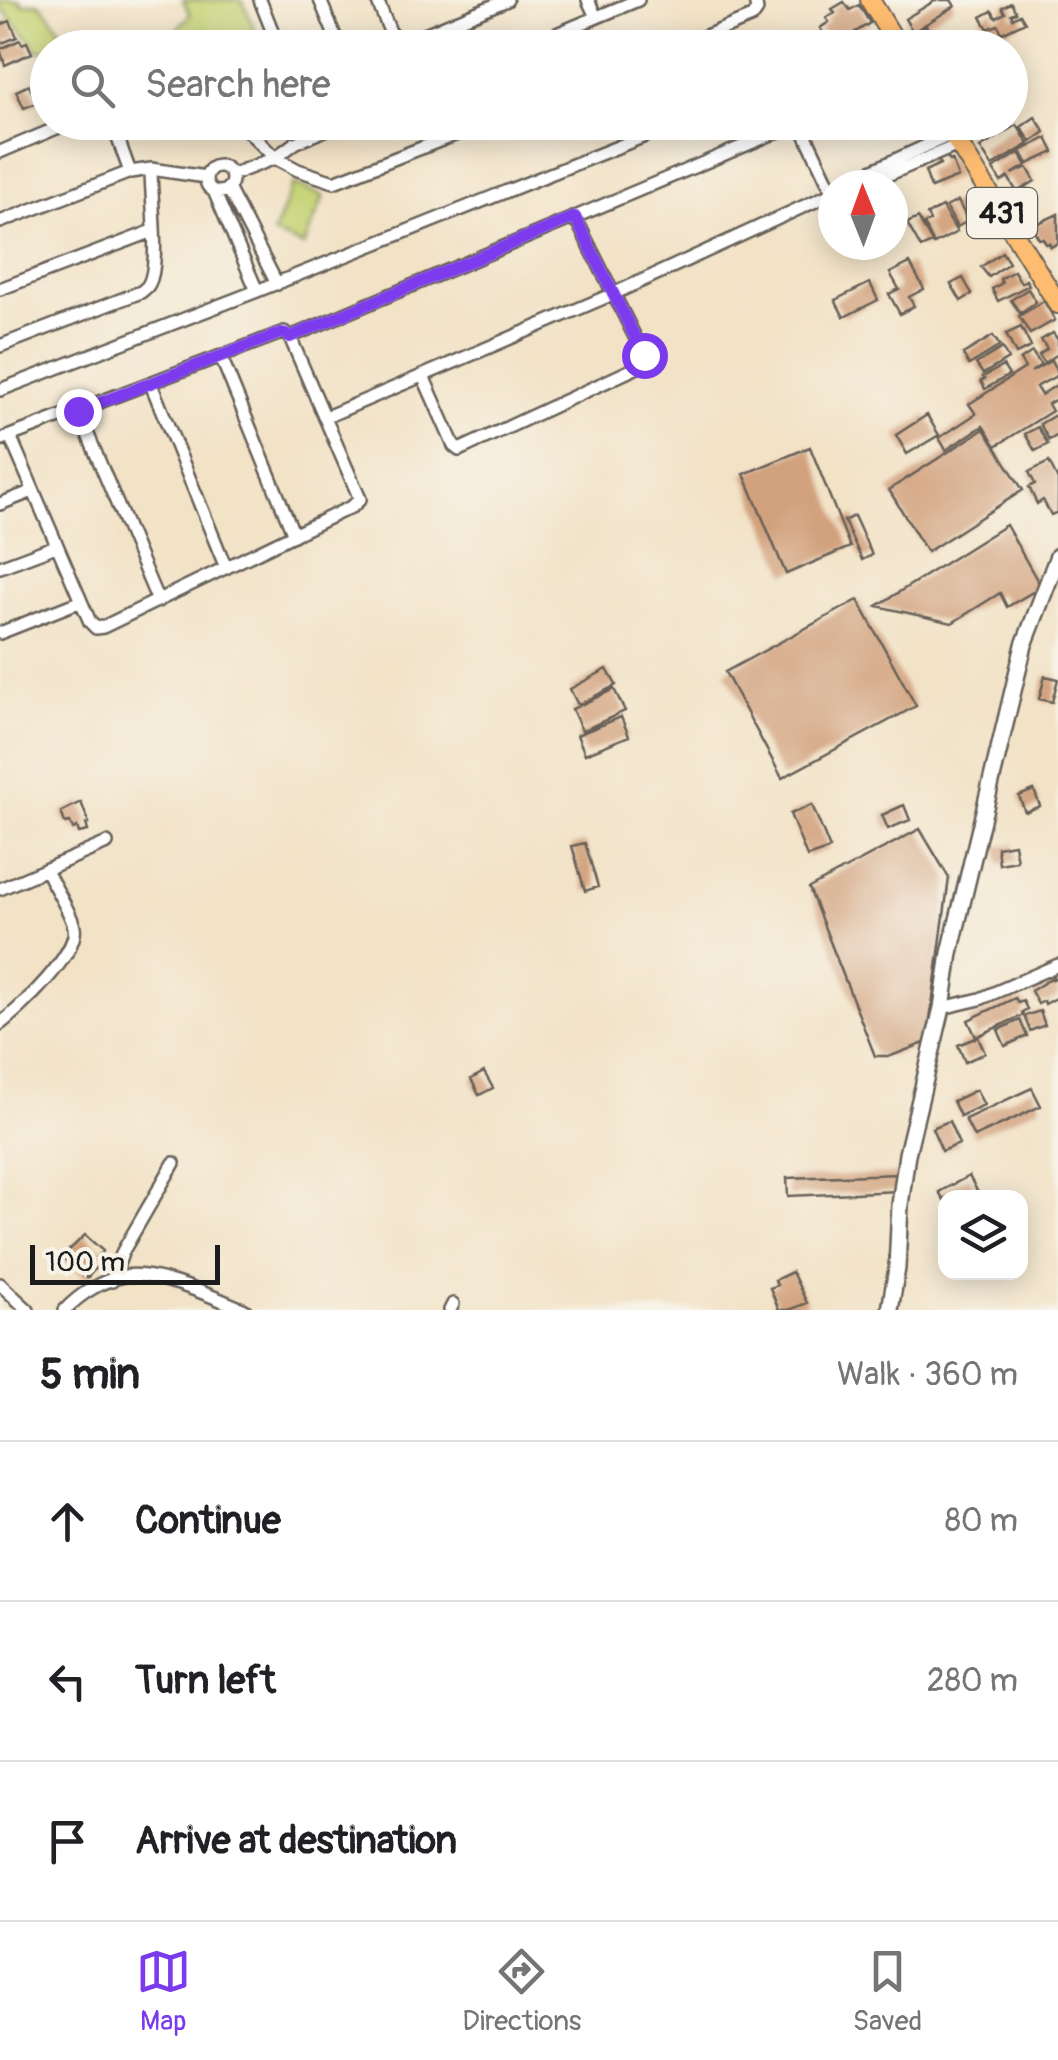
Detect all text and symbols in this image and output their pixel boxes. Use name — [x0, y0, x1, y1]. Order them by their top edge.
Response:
search box — [30, 30, 1028, 140]
icon: search — [65, 58, 120, 113]
text: Search here — [145, 61, 331, 109]
north arrow — [818, 170, 908, 260]
road number: 431 — [967, 188, 1037, 238]
route start — [622, 333, 668, 379]
route end — [56, 389, 102, 435]
map controls — [938, 1190, 1028, 1280]
button: layers — [938, 1190, 1028, 1280]
scale bar — [30, 1240, 220, 1284]
text: 100 m — [45, 1245, 125, 1280]
text: 5 min — [40, 1349, 140, 1401]
text: Walk · 360 m — [837, 1355, 1018, 1395]
icon: ahead — [40, 1494, 95, 1549]
text: Continue — [135, 1497, 281, 1545]
text: 80 m — [945, 1501, 1018, 1541]
icon: left — [40, 1654, 95, 1709]
text: Turn left — [135, 1657, 276, 1705]
text: 280 m — [927, 1661, 1018, 1701]
icon: arrive — [40, 1814, 95, 1869]
text: Arrive at destination — [135, 1817, 457, 1865]
tab: Map — [136, 1944, 191, 2039]
tab: Directions — [462, 1944, 581, 2039]
tab: Saved — [853, 1944, 922, 2039]

